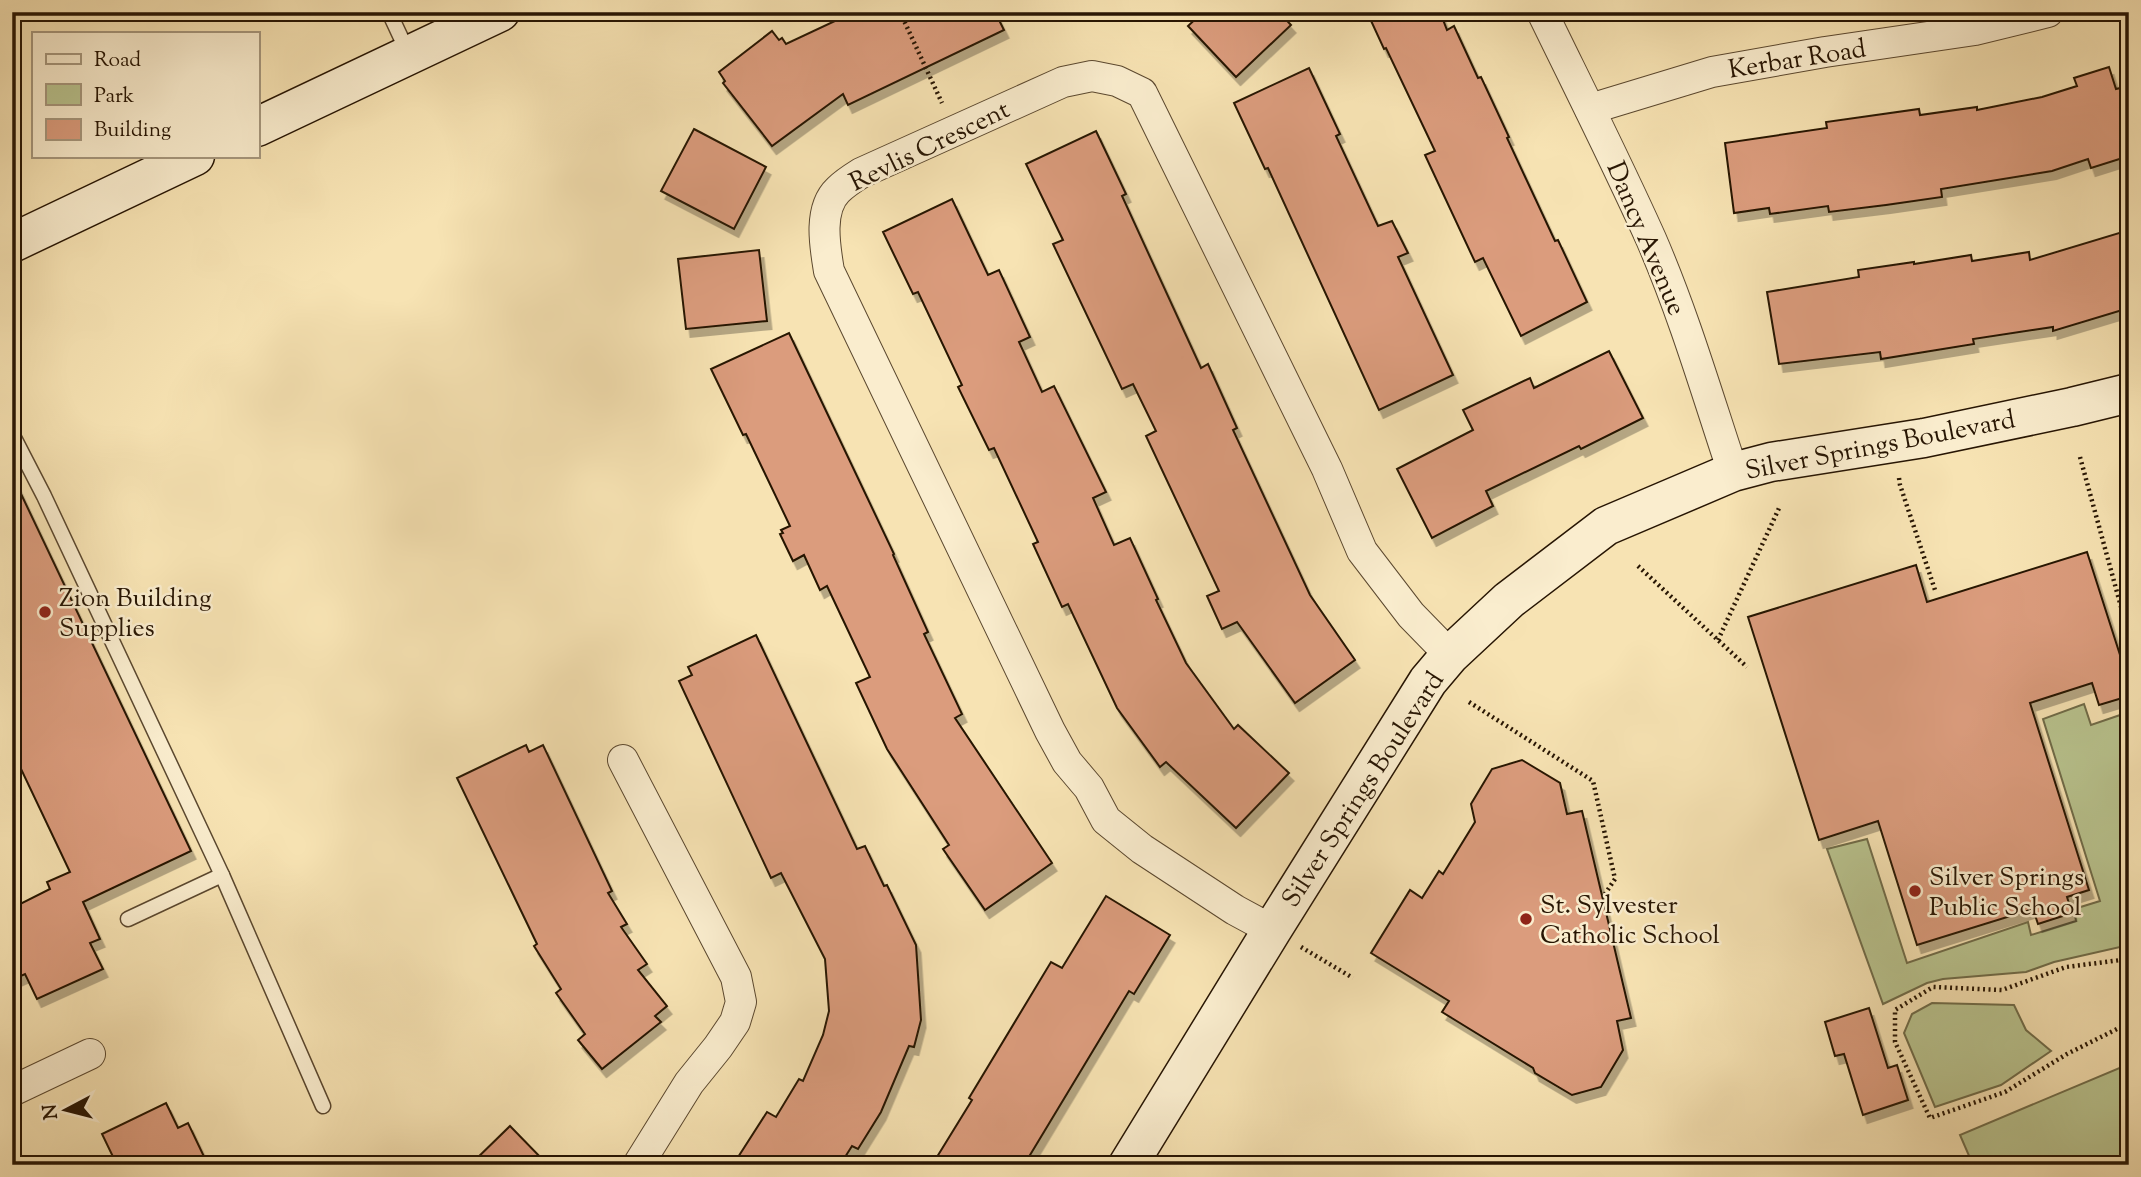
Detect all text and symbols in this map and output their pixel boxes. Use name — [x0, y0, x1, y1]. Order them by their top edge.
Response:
street label: Kerbar Road — [1726, 31, 1869, 90]
legend — [32, 32, 259, 158]
text: Road — [94, 46, 141, 76]
text: Park — [94, 82, 135, 112]
street label: Revlis Crescent — [844, 92, 1017, 202]
text: Building — [94, 116, 171, 146]
street label: Dancy Avenue — [1596, 156, 1694, 322]
street label: Silver Springs Boulevard — [1742, 402, 2019, 491]
place label: Zion Building Supplies — [59, 581, 212, 648]
marker: Zion Building Supplies — [37, 604, 53, 620]
street label: Silver Springs Boulevard — [1274, 665, 1455, 916]
place label: Silver Springs Public School — [1929, 860, 2084, 927]
marker: Silver Springs Public School — [1907, 883, 1923, 899]
place label: St. Sylvester Catholic School — [1540, 888, 1720, 955]
marker: St. Sylvester Catholic School — [1518, 911, 1534, 927]
north arrow — [32, 1076, 102, 1146]
text: N — [37, 1103, 66, 1121]

